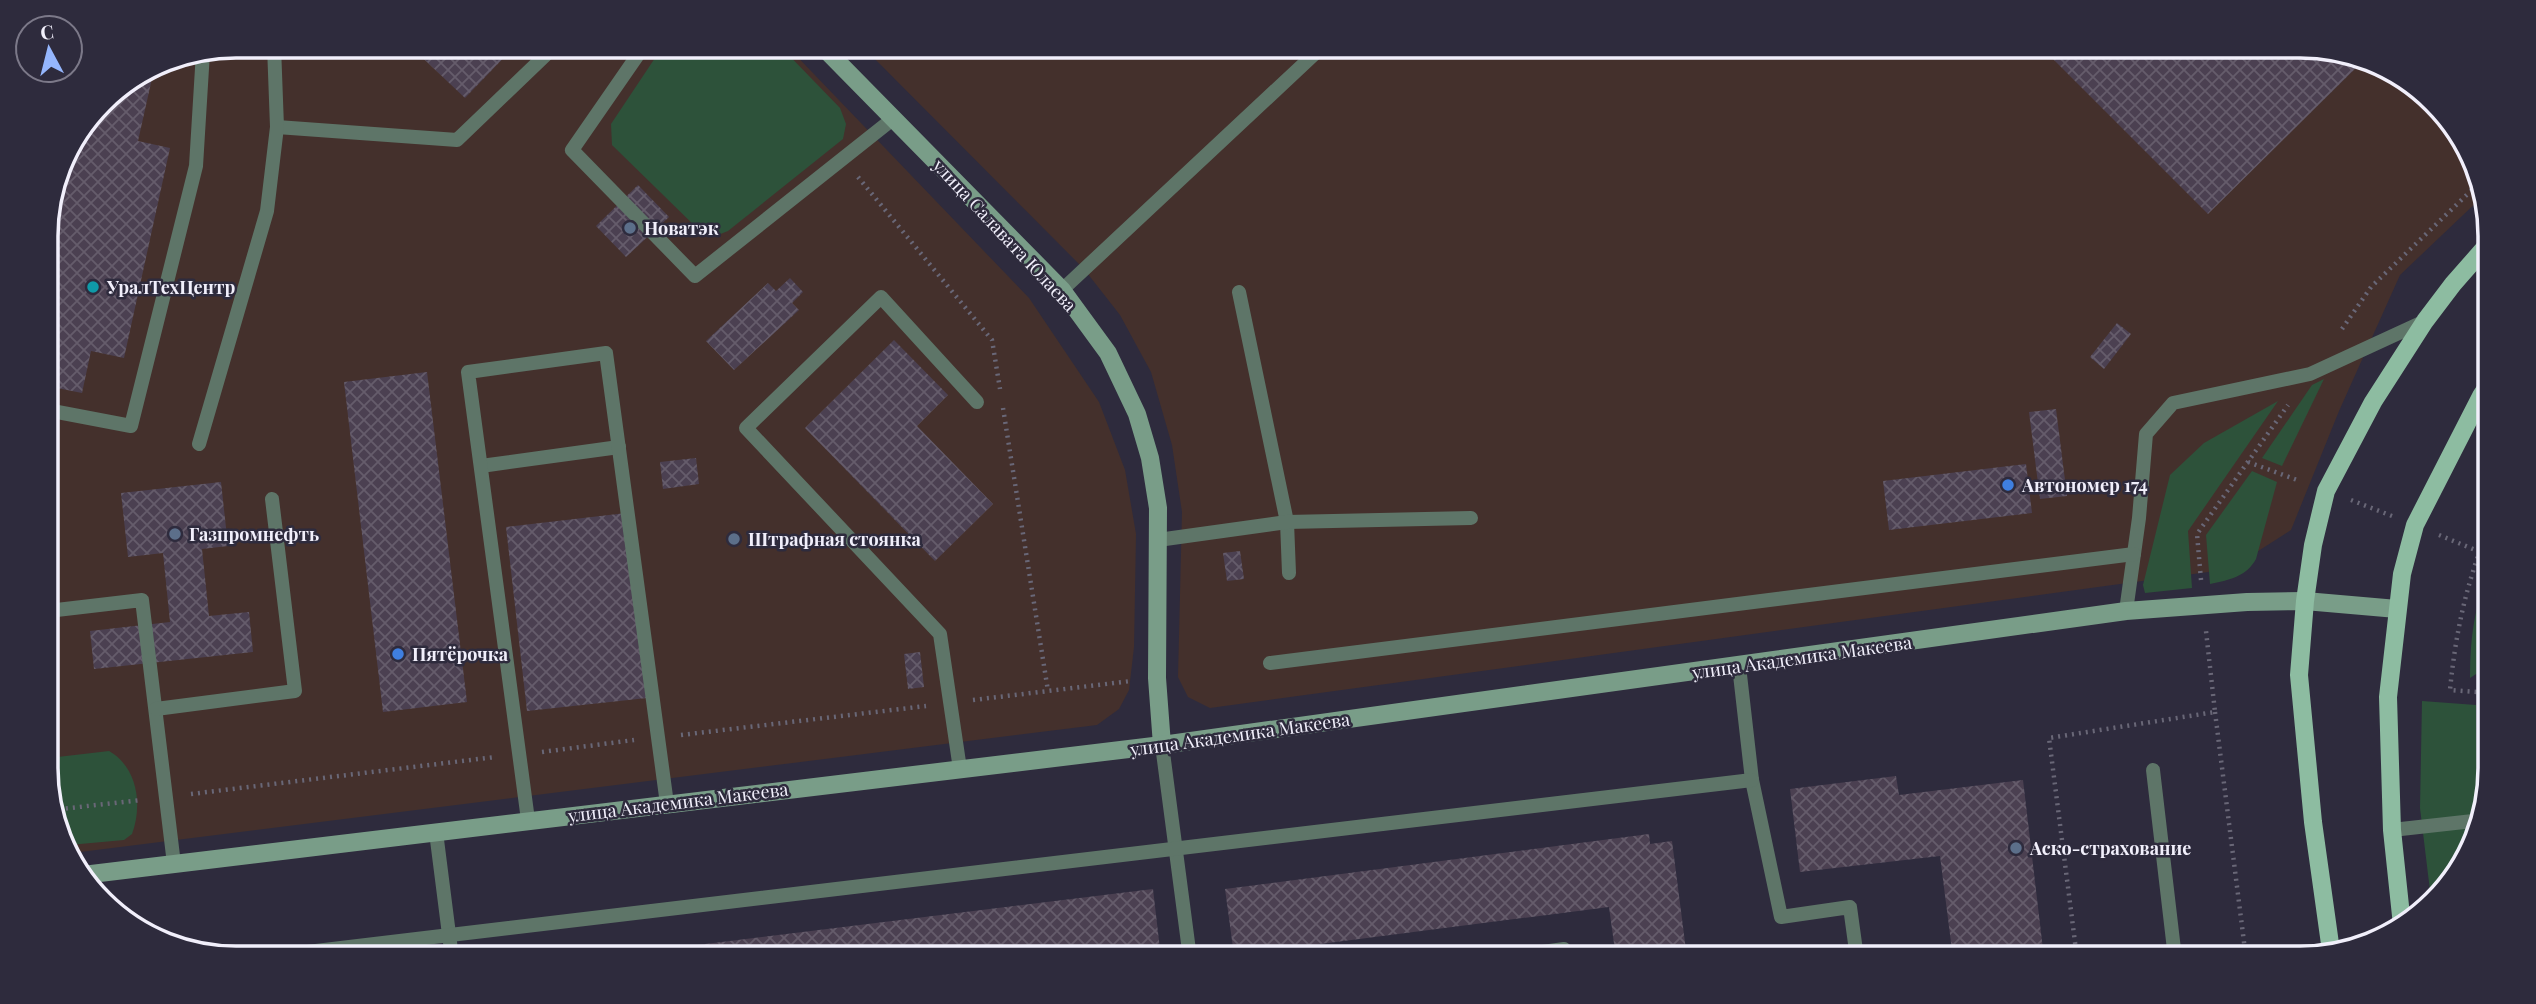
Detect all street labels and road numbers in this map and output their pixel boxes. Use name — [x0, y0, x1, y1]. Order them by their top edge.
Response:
street label: улица Салавата Юлаева — [927, 153, 1082, 316]
street label: улица Академика Макеева — [1690, 630, 1913, 684]
street label: улица Академика Макеева — [1128, 707, 1351, 761]
street label: улица Академика Макеева — [566, 777, 789, 828]

